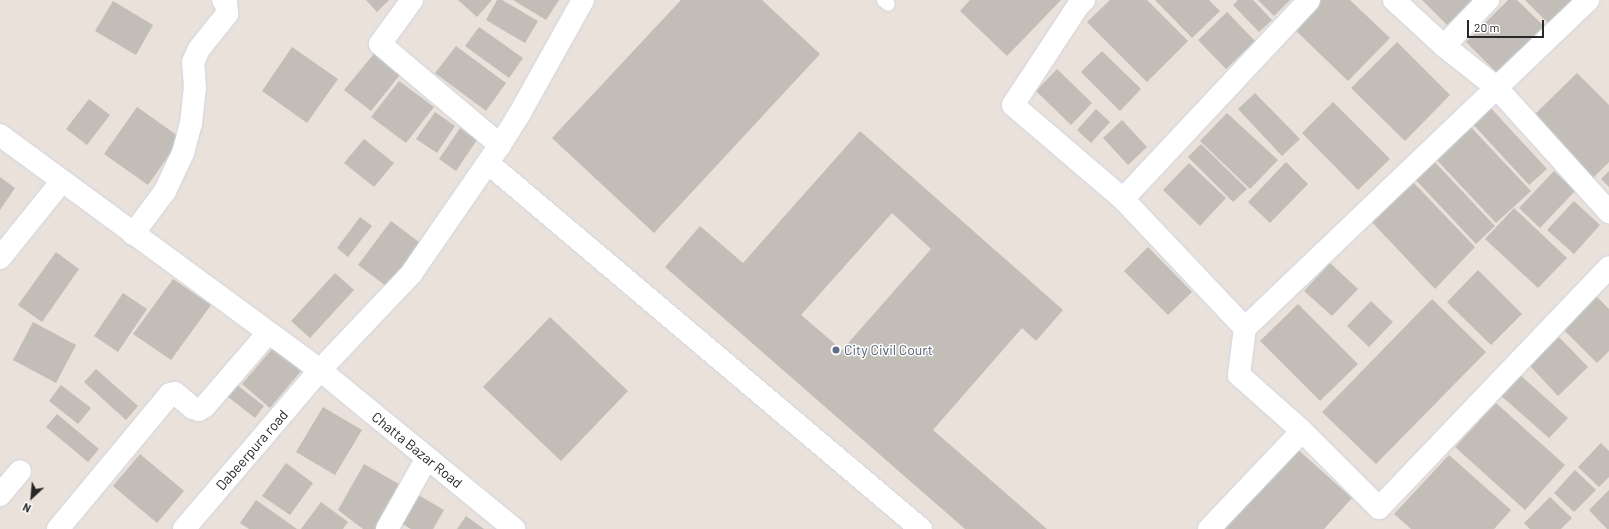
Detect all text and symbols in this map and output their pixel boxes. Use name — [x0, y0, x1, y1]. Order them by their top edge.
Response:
scale bar — [1469, 12, 1546, 38]
text: 20 m — [1474, 20, 1500, 34]
place label: City Civil Court — [844, 342, 933, 358]
marker: City Civil Court — [831, 345, 841, 355]
street label: Dabeerpura road — [213, 406, 291, 494]
street label: Chatta Bazar Road — [368, 408, 466, 492]
north arrow — [12, 477, 52, 517]
text: N — [20, 501, 33, 516]

